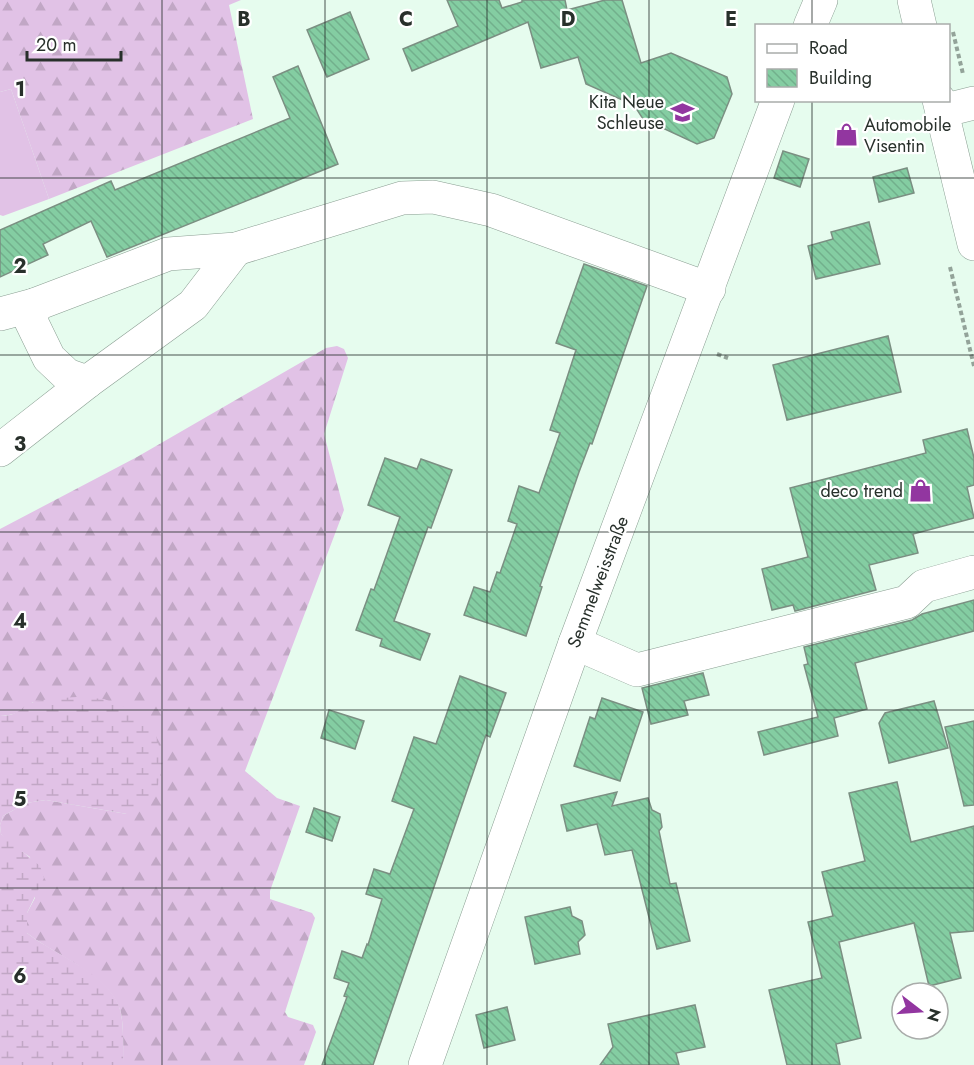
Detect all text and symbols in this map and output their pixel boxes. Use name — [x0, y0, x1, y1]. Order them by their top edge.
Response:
text: B — [237, 5, 251, 34]
text: C — [399, 5, 413, 34]
text: D — [561, 5, 575, 34]
text: E — [725, 5, 737, 34]
scale bar — [27, 24, 122, 62]
legend — [755, 24, 950, 102]
text: 20 m — [36, 32, 76, 58]
text: Road — [809, 35, 848, 61]
text: Building — [809, 65, 872, 91]
text: 1 — [15, 75, 25, 104]
place label: Kita Neue Schleuse — [589, 89, 664, 136]
school or university icon: Kita Neue Schleuse — [669, 99, 695, 125]
place label: Automobile Visentin — [864, 112, 951, 159]
shop icon: Automobile Visentin — [833, 122, 859, 148]
text: 2 — [13, 252, 27, 281]
text: 3 — [14, 430, 26, 459]
place label: deco trend — [820, 478, 903, 504]
shop icon: deco trend — [908, 478, 934, 504]
street label: Semmelweisstraße — [561, 512, 635, 652]
text: 4 — [13, 607, 27, 636]
text: 5 — [14, 785, 27, 814]
text: 6 — [13, 962, 27, 991]
north arrow — [890, 981, 950, 1041]
text: N — [921, 1006, 947, 1025]

